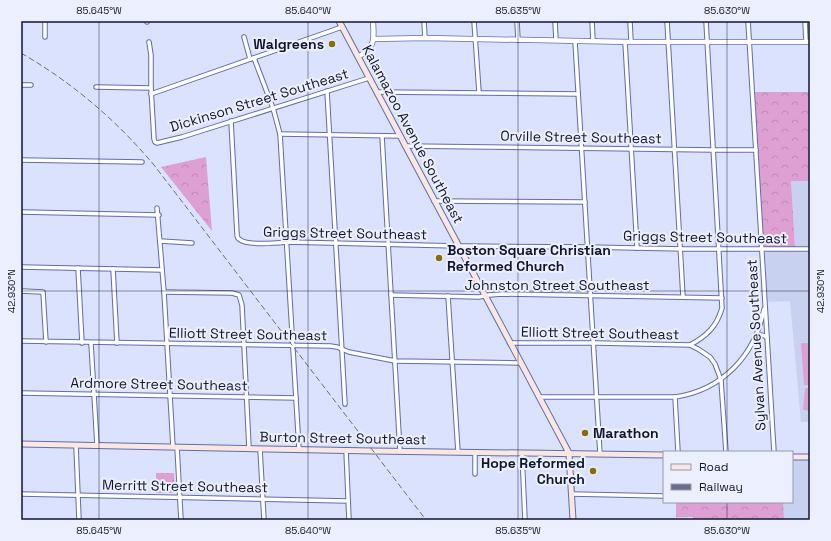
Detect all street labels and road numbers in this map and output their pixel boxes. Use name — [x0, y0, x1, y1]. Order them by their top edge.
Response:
street label: Kalamazoo Avenue Southeast — [358, 42, 468, 226]
street label: Dickinson Street Southeast — [167, 64, 351, 136]
street label: Orville Street Southeast — [500, 127, 662, 147]
street label: Griggs Street Southeast — [263, 223, 427, 243]
street label: Griggs Street Southeast — [623, 227, 787, 247]
street label: Sylvan Avenue Southeast — [743, 259, 769, 431]
street label: Johnston Street Southeast — [464, 276, 650, 294]
street label: Elliott Street Southeast — [521, 323, 679, 343]
street label: Elliott Street Southeast — [169, 324, 327, 344]
street label: Ardmore Street Southeast — [70, 373, 248, 395]
street label: Burton Street Southeast — [259, 428, 427, 448]
street label: Merritt Street Southeast — [102, 476, 268, 496]

